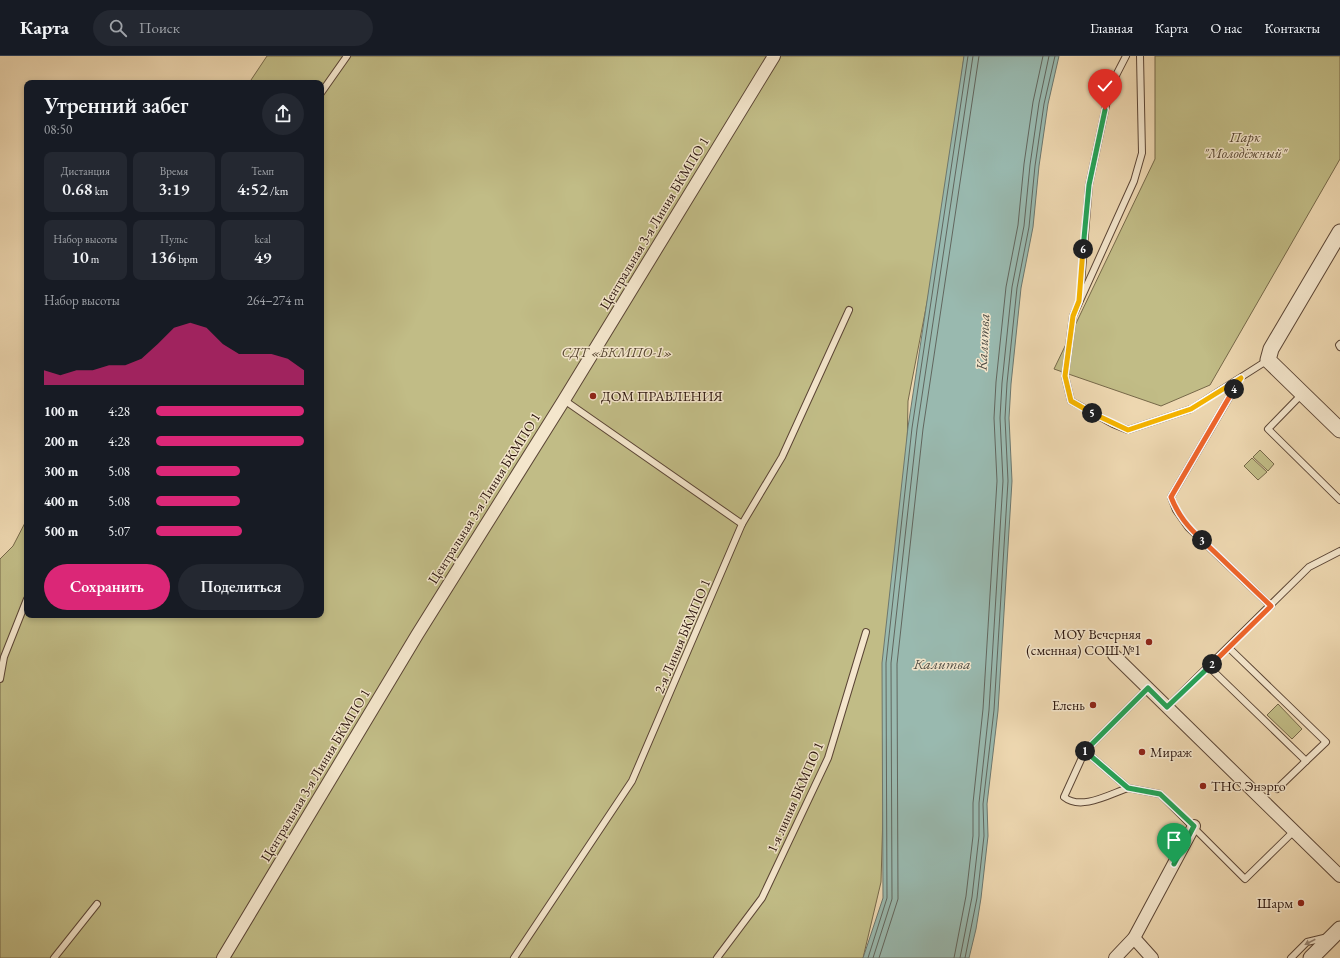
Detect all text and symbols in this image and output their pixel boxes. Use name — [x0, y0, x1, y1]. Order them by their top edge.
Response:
search box — [93, 10, 373, 46]
text: Карта — [20, 15, 69, 40]
icon: search — [107, 17, 129, 39]
text: Поиск — [139, 18, 180, 37]
text: Главная — [1090, 19, 1133, 37]
text: Карта — [1155, 19, 1188, 37]
text: О нас — [1210, 19, 1242, 37]
text: Контакты — [1264, 19, 1320, 37]
pin — [1088, 69, 1122, 110]
icon: check — [1094, 75, 1116, 97]
text: Утренний забег — [44, 91, 188, 120]
button: share — [262, 93, 304, 135]
text: 08:50 — [44, 121, 72, 138]
park label: Парк "Молодёжный" — [1203, 128, 1288, 162]
street label: Центральная 3-я Линия БКМПО 1 — [595, 133, 713, 313]
text: Дистанция — [61, 164, 110, 178]
text: Время — [160, 164, 188, 178]
text: Темп — [251, 164, 274, 178]
text: 0.68 — [62, 178, 93, 200]
text: 3:19 — [159, 178, 189, 200]
text: 4:52 — [237, 178, 268, 200]
text: km — [93, 184, 108, 198]
text: /km — [268, 184, 288, 198]
text: Набор высоты — [53, 232, 117, 246]
text: Пульс — [160, 232, 188, 246]
text: kcal — [254, 232, 271, 246]
pin: 6 — [1073, 239, 1093, 259]
text: 6 — [1080, 242, 1086, 256]
text: 10 — [71, 246, 89, 268]
text: 136 — [150, 246, 176, 268]
text: 49 — [254, 246, 271, 268]
text: m — [89, 252, 99, 266]
text: bpm — [176, 252, 198, 266]
text: Набор высоты — [44, 292, 120, 309]
text: 264–274 m — [247, 292, 304, 309]
water label: Калитва — [971, 313, 993, 372]
park label: СДТ «БКМПО-1» — [562, 343, 672, 361]
pin: 4 — [1224, 379, 1244, 399]
text: 4 — [1231, 382, 1237, 396]
place label: ДОМ ПРАВЛЕНИЯ — [601, 387, 723, 405]
marker: ДОМ ПРАВЛЕНИЯ — [588, 391, 598, 401]
text: 100 m — [44, 403, 78, 420]
text: 4:28 — [108, 403, 130, 420]
pin: 5 — [1082, 403, 1102, 423]
text: 5 — [1089, 406, 1095, 420]
street label: Центральная 3-я Линия БКМПО 1 — [424, 409, 544, 587]
text: 200 m — [44, 433, 78, 450]
text: 4:28 — [108, 433, 130, 450]
text: 300 m — [44, 463, 78, 480]
text: 5:08 — [108, 463, 130, 480]
text: 400 m — [44, 493, 78, 510]
text: 5:08 — [108, 493, 130, 510]
text: 500 m — [44, 523, 78, 540]
text: 5:07 — [108, 523, 130, 540]
pin: 3 — [1192, 530, 1212, 550]
text: 3 — [1199, 533, 1205, 547]
button: Сохранить — [44, 564, 170, 610]
button: Поделиться — [178, 564, 304, 610]
street label: 2-я Линия БКМПО 1 — [650, 576, 714, 696]
place label: МОУ Вечерняя (сменная) СОШ №1 — [1026, 625, 1141, 659]
marker: МОУ Вечерняя (сменная) СОШ №1 — [1144, 637, 1154, 647]
water label: Калитва — [912, 654, 971, 673]
pin: 2 — [1202, 654, 1222, 674]
text: 2 — [1209, 657, 1215, 671]
street label: Центральная 3-я Линия БКМПО 1 — [256, 685, 374, 865]
place label: Елень — [1052, 696, 1085, 714]
marker: Елень — [1088, 700, 1098, 710]
street label: 1-я линия БКМПО 1 — [763, 739, 827, 855]
pin: 1 — [1075, 741, 1095, 761]
place label: Мираж — [1150, 743, 1192, 761]
text: 1 — [1082, 744, 1088, 758]
marker: Мираж — [1137, 747, 1147, 757]
place label: ТНС Энэрго — [1211, 777, 1286, 795]
marker: ТНС Энэрго — [1198, 781, 1208, 791]
pin — [1157, 823, 1191, 864]
icon: arrive — [1163, 829, 1185, 851]
place label: Шарм — [1257, 894, 1293, 912]
marker: Шарм — [1296, 898, 1306, 908]
one-way arrow — [1304, 939, 1316, 945]

